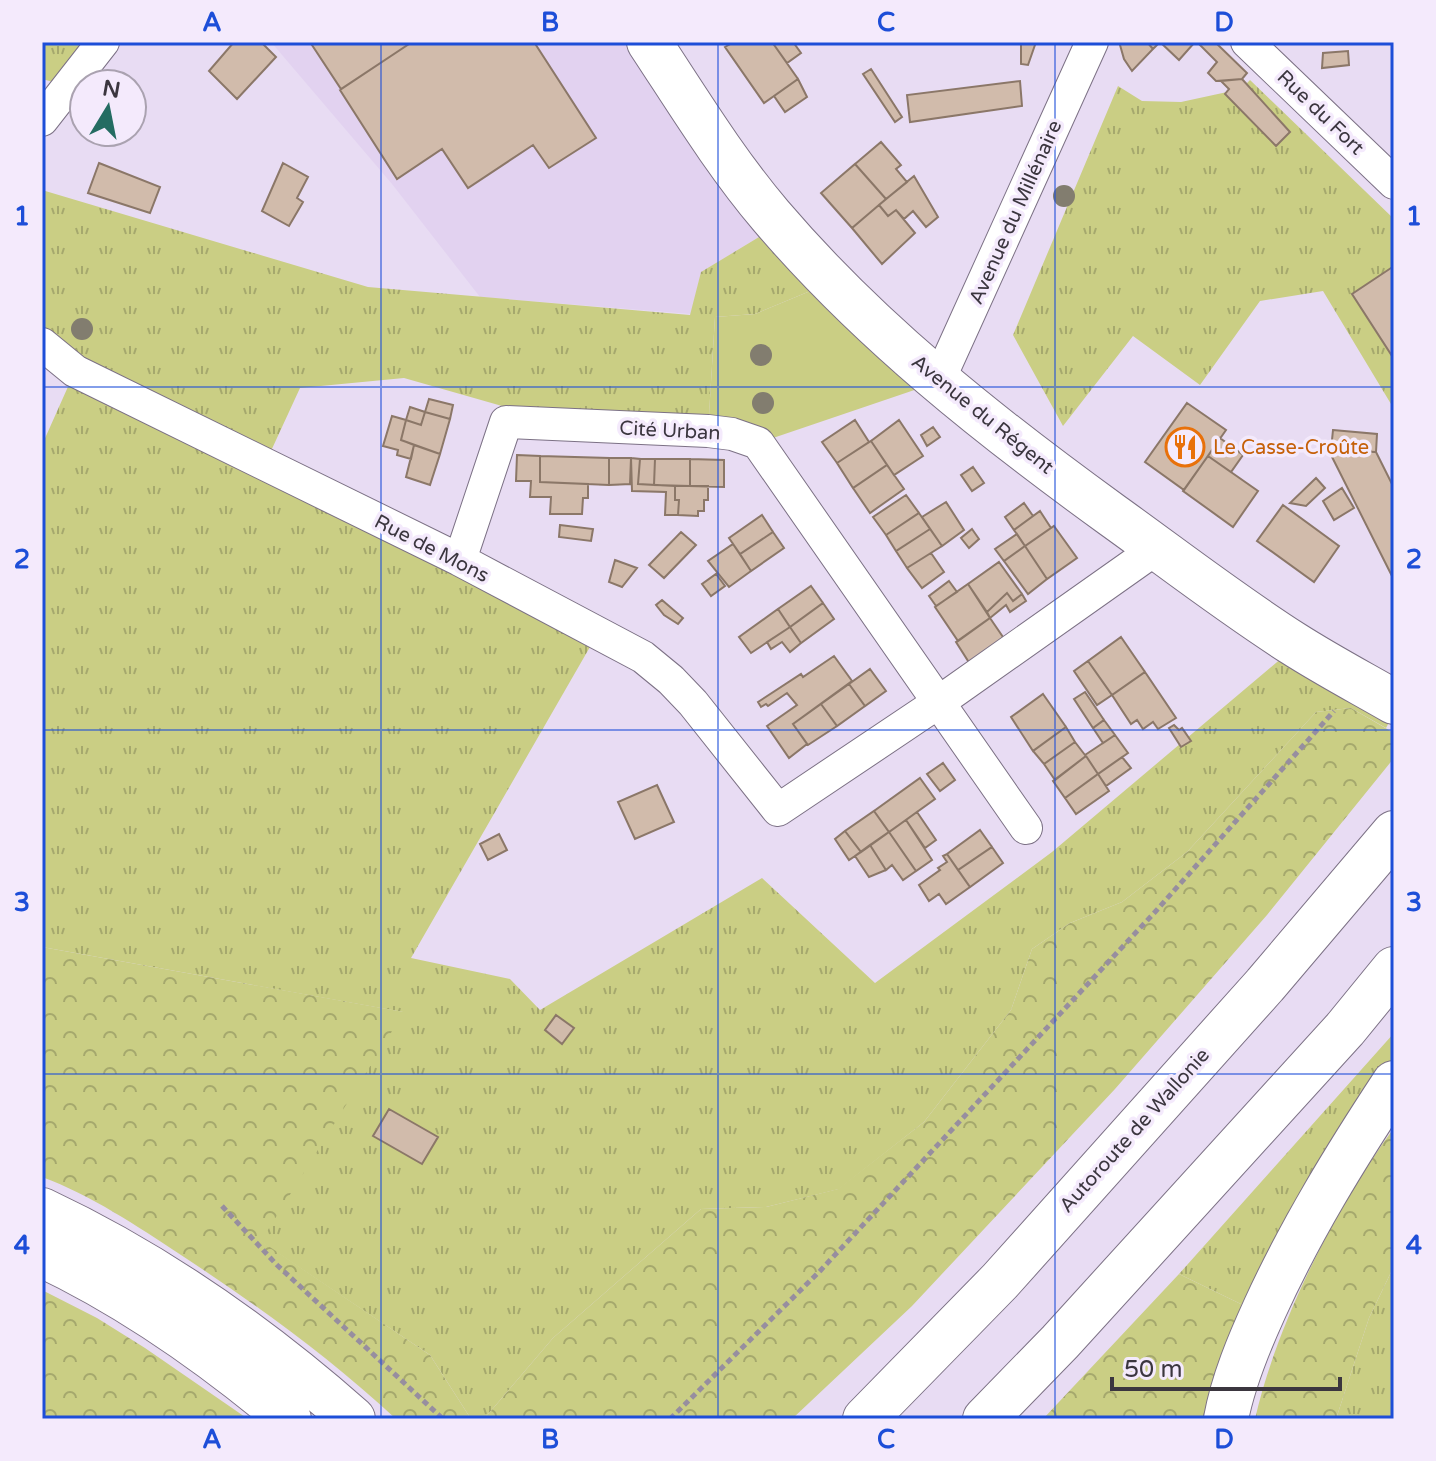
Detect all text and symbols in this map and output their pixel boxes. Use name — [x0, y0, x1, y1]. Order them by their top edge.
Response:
text: A — [202, 7, 222, 38]
text: B — [541, 7, 559, 38]
text: C — [877, 7, 895, 38]
text: D — [1214, 7, 1234, 38]
street label: Rue du Fort — [1272, 65, 1369, 160]
north arrow — [68, 68, 148, 148]
text: N — [100, 75, 122, 104]
street label: Avenue du Millénaire — [964, 117, 1067, 308]
text: 1 — [14, 201, 30, 232]
text: 1 — [1406, 201, 1422, 232]
street label: Avenue du Régent — [906, 350, 1059, 480]
street label: Cité Urban — [619, 416, 721, 446]
restaurant icon: Le Casse-Croûte — [1164, 426, 1206, 468]
place label: Le Casse-Croûte — [1213, 436, 1369, 460]
street label: Rue de Mons — [370, 510, 493, 588]
text: 2 — [14, 544, 30, 575]
text: 2 — [1406, 544, 1422, 575]
text: 3 — [14, 887, 30, 918]
text: 3 — [1406, 887, 1422, 918]
street label: Autoroute de Wallonie — [1055, 1044, 1215, 1218]
text: 4 — [14, 1230, 30, 1261]
text: 4 — [1406, 1230, 1422, 1261]
scale bar — [1112, 1341, 1340, 1391]
text: 50 m — [1124, 1355, 1182, 1384]
text: A — [202, 1424, 222, 1455]
text: B — [541, 1424, 559, 1455]
text: C — [877, 1424, 895, 1455]
text: D — [1214, 1424, 1234, 1455]

